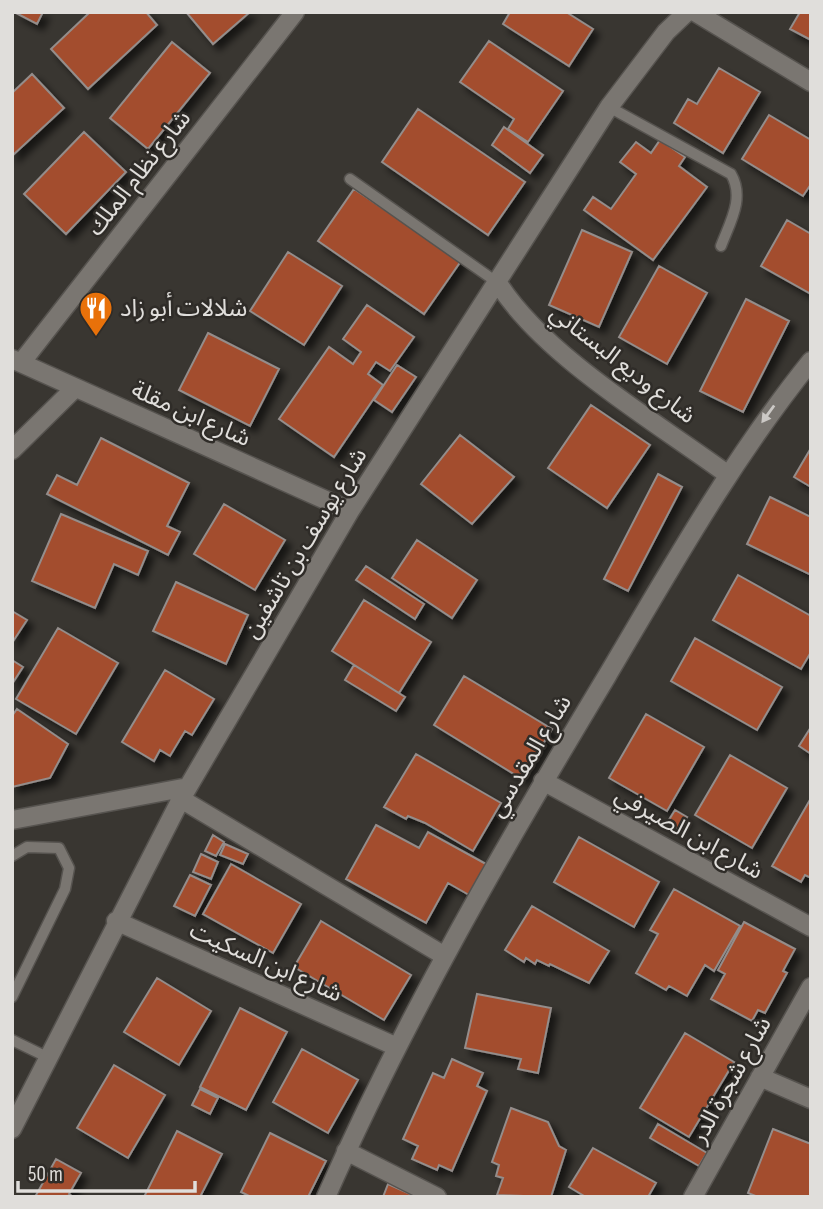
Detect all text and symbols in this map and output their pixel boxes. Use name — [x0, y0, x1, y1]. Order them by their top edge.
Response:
street label: شارع نظام الملك — [81, 104, 199, 244]
restaurant icon: شلالات أبو زاد — [77, 289, 115, 338]
place label: شلالات أبو زاد — [120, 291, 247, 323]
street label: شارع وديع البستاني — [542, 298, 702, 433]
street label: شارع ابن مقلة — [126, 375, 255, 455]
one-way arrow — [762, 405, 776, 423]
street label: شارع يوسف بن تاشفين — [237, 442, 375, 645]
street label: شارع المقدسي — [482, 690, 581, 824]
street label: شارع ابن الصيرفي — [608, 780, 768, 889]
street label: شارع ابن السكيت — [184, 915, 347, 1010]
street label: شارع شجرة الدر — [684, 1012, 779, 1150]
scale bar — [18, 1150, 194, 1194]
text: 50 m — [28, 1162, 63, 1187]

